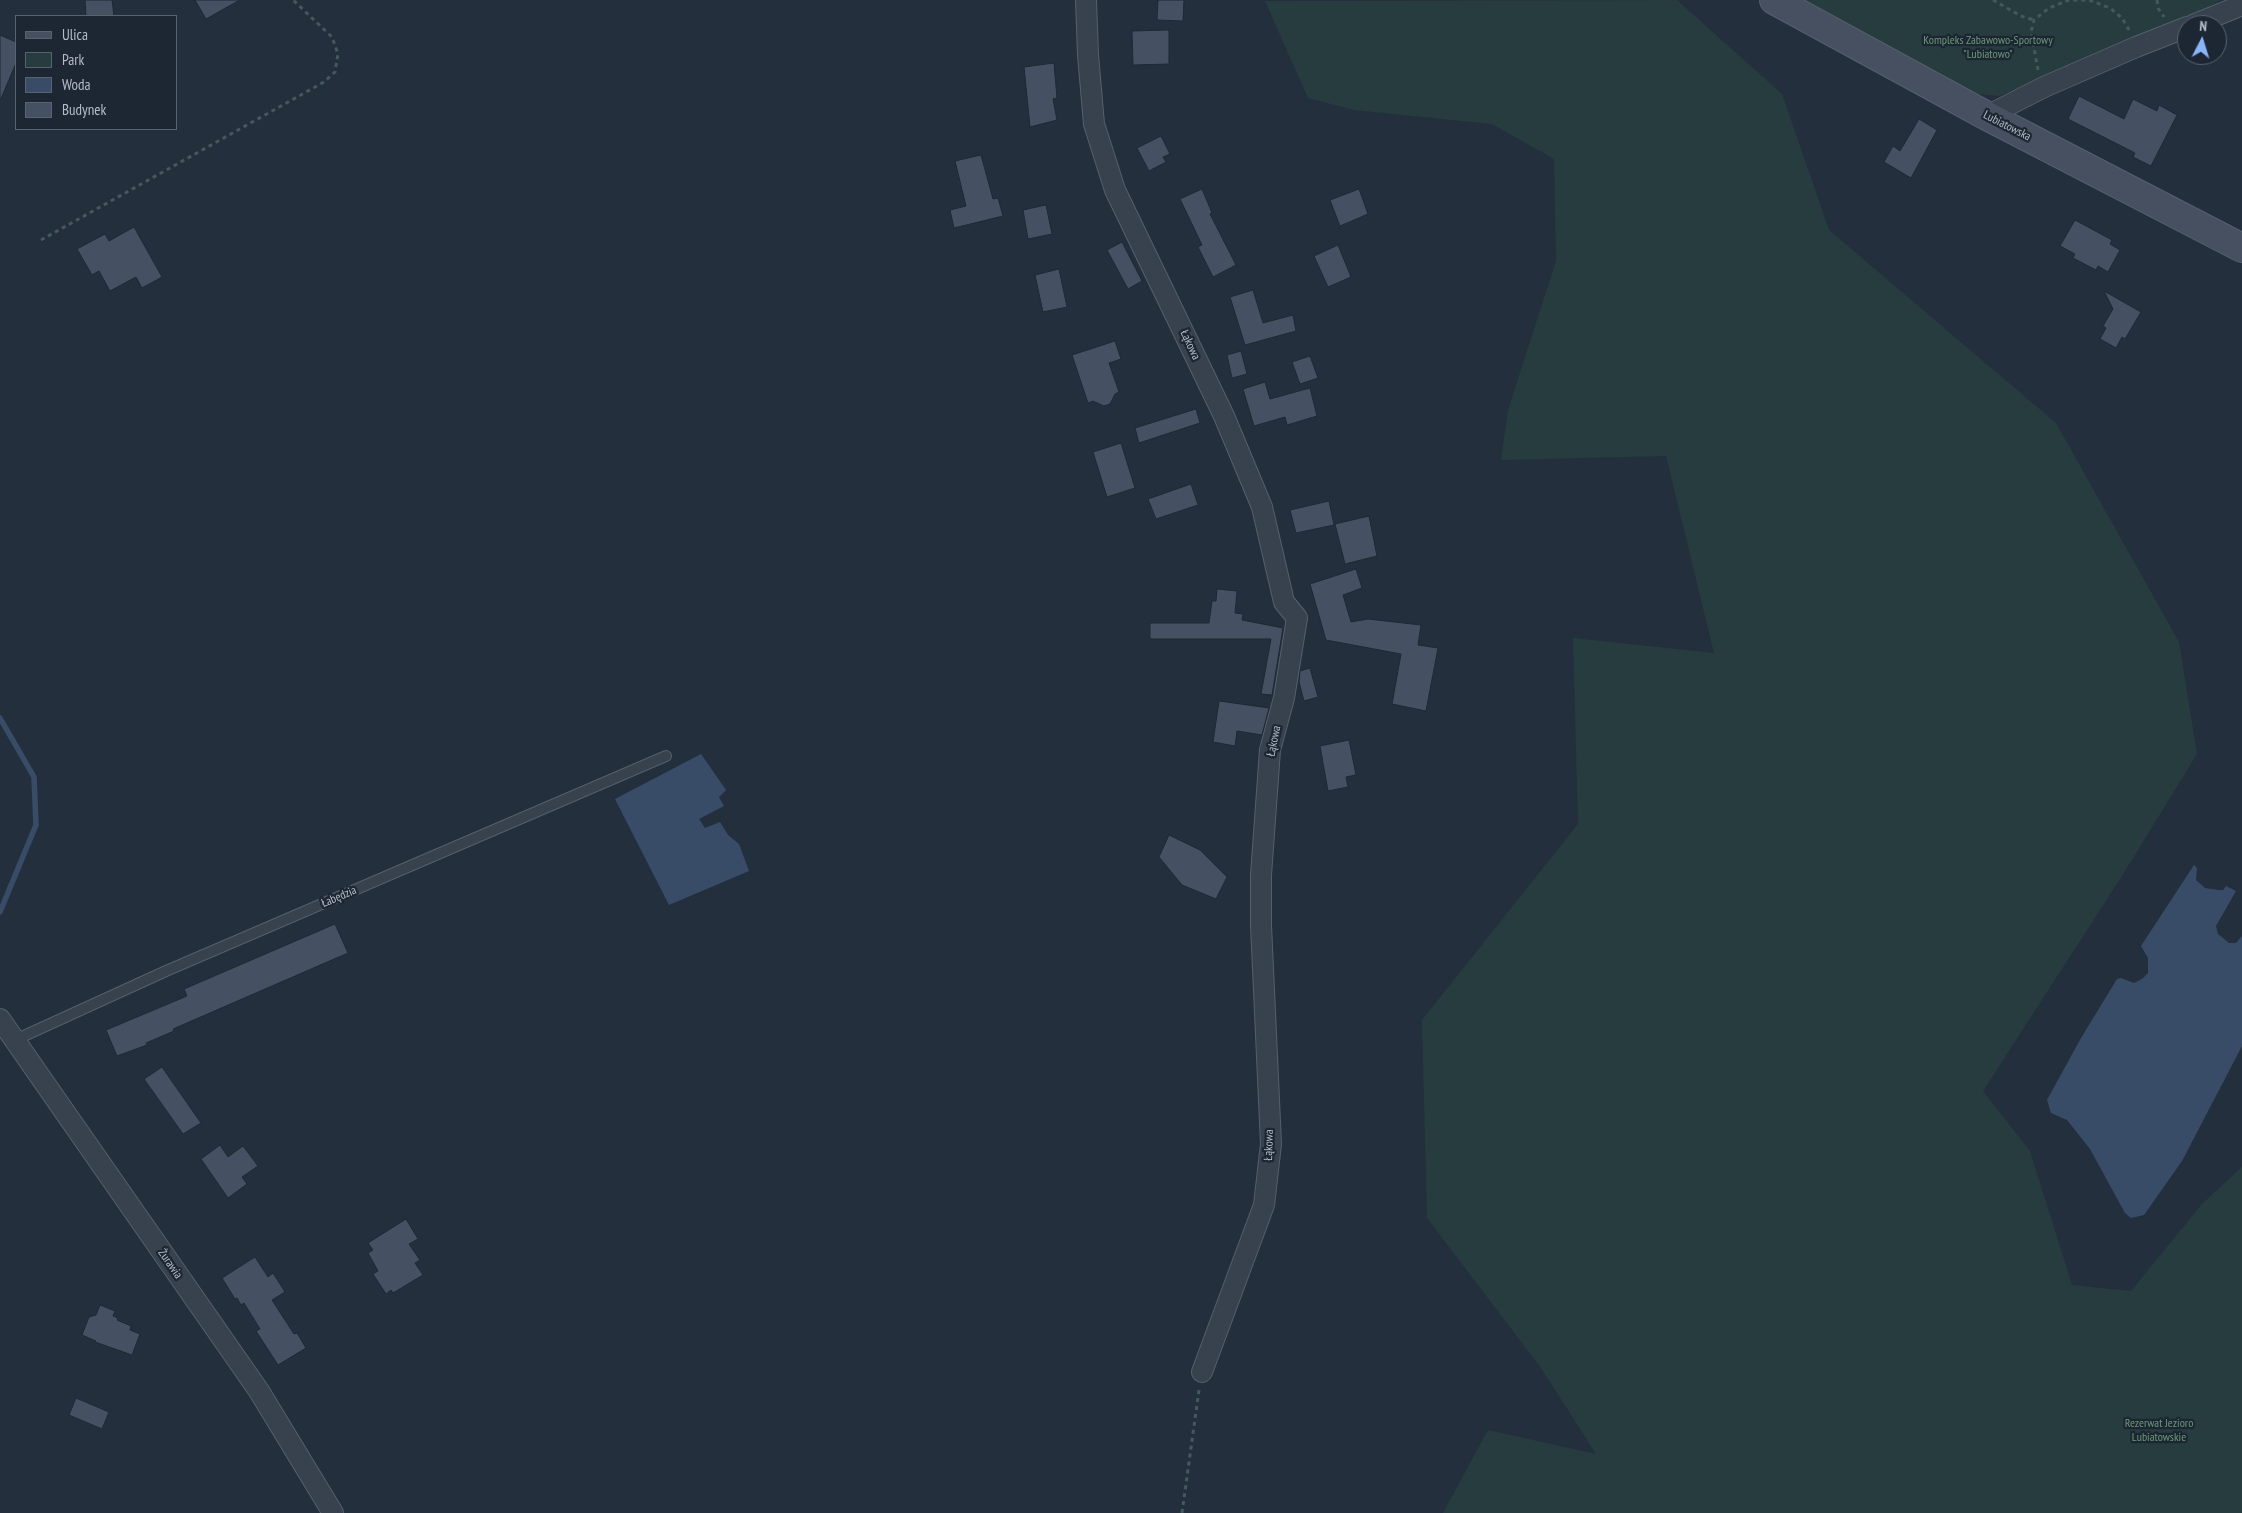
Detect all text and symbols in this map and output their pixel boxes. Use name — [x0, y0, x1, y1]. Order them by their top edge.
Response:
legend — [15, 15, 178, 130]
north arrow — [2177, 15, 2227, 65]
text: N — [2199, 17, 2208, 35]
text: Ulica — [62, 25, 88, 44]
park label: Kompleks Zabawowo-Sportowy "Lubiatowo" — [1923, 34, 2053, 62]
text: Park — [62, 50, 84, 69]
text: Woda — [62, 75, 91, 94]
text: Budynek — [62, 100, 106, 119]
street label: Lubiatowska — [1981, 108, 2033, 144]
street label: Łąkowa — [1177, 328, 1203, 362]
street label: Łąkowa — [1264, 724, 1284, 758]
street label: Łabędzia — [319, 883, 359, 911]
street label: Łąkowa — [1261, 1129, 1277, 1161]
street label: Żurawia — [155, 1246, 185, 1282]
park label: Rezerwat Jezioro Lubiatowskie — [2125, 1417, 2193, 1445]

